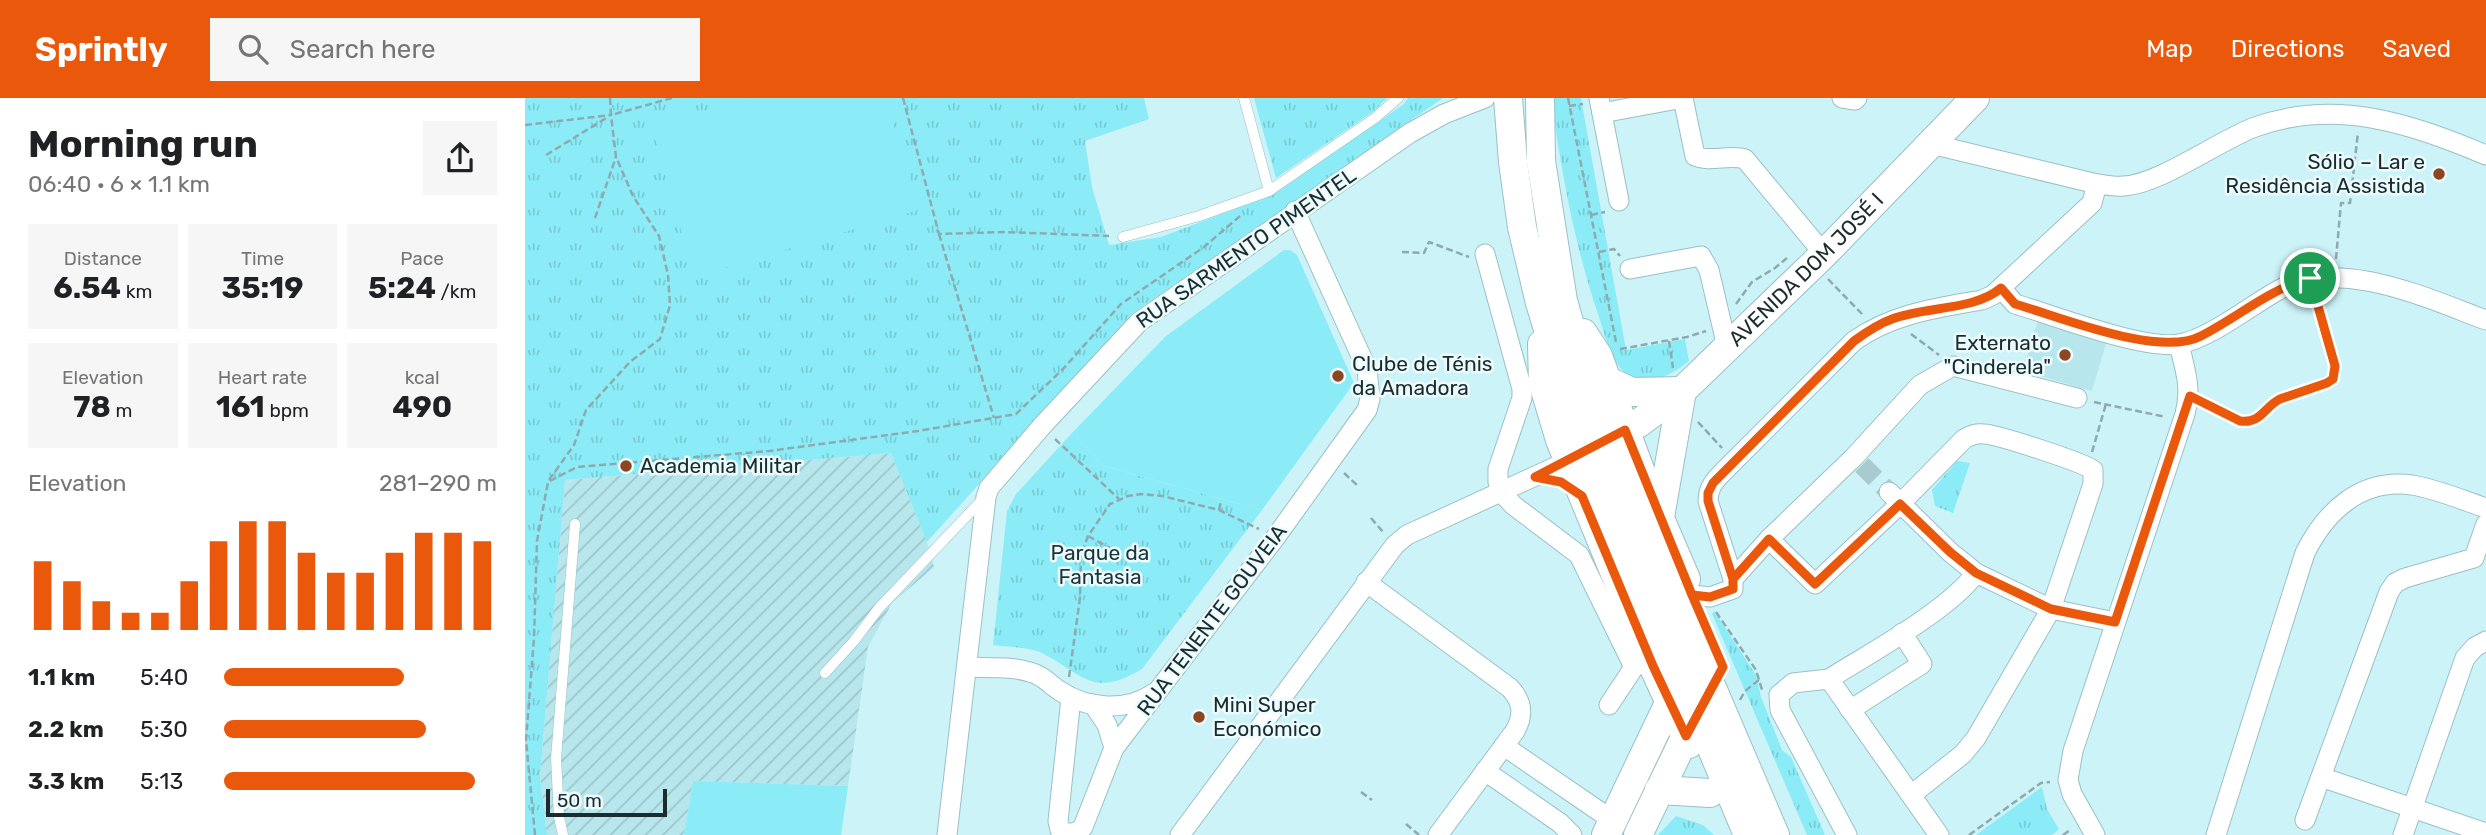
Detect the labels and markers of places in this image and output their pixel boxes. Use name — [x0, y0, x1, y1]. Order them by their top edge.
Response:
place label: Sólio – Lar e Residência Assistida — [2225, 149, 2425, 198]
marker: Sólio – Lar e Residência Assistida — [2431, 166, 2447, 182]
pin — [2280, 248, 2340, 308]
place label: Externato "Cinderela" — [1944, 330, 2051, 379]
marker: Externato "Cinderela" — [2057, 347, 2073, 363]
place label: Clube de Ténis da Amadora — [1352, 351, 1492, 400]
marker: Clube de Ténis da Amadora — [1330, 368, 1346, 384]
place label: Academia Militar — [640, 453, 802, 478]
marker: Academia Militar — [618, 458, 634, 474]
place label: Mini Super Económico — [1213, 692, 1321, 741]
marker: Mini Super Económico — [1191, 709, 1207, 725]

